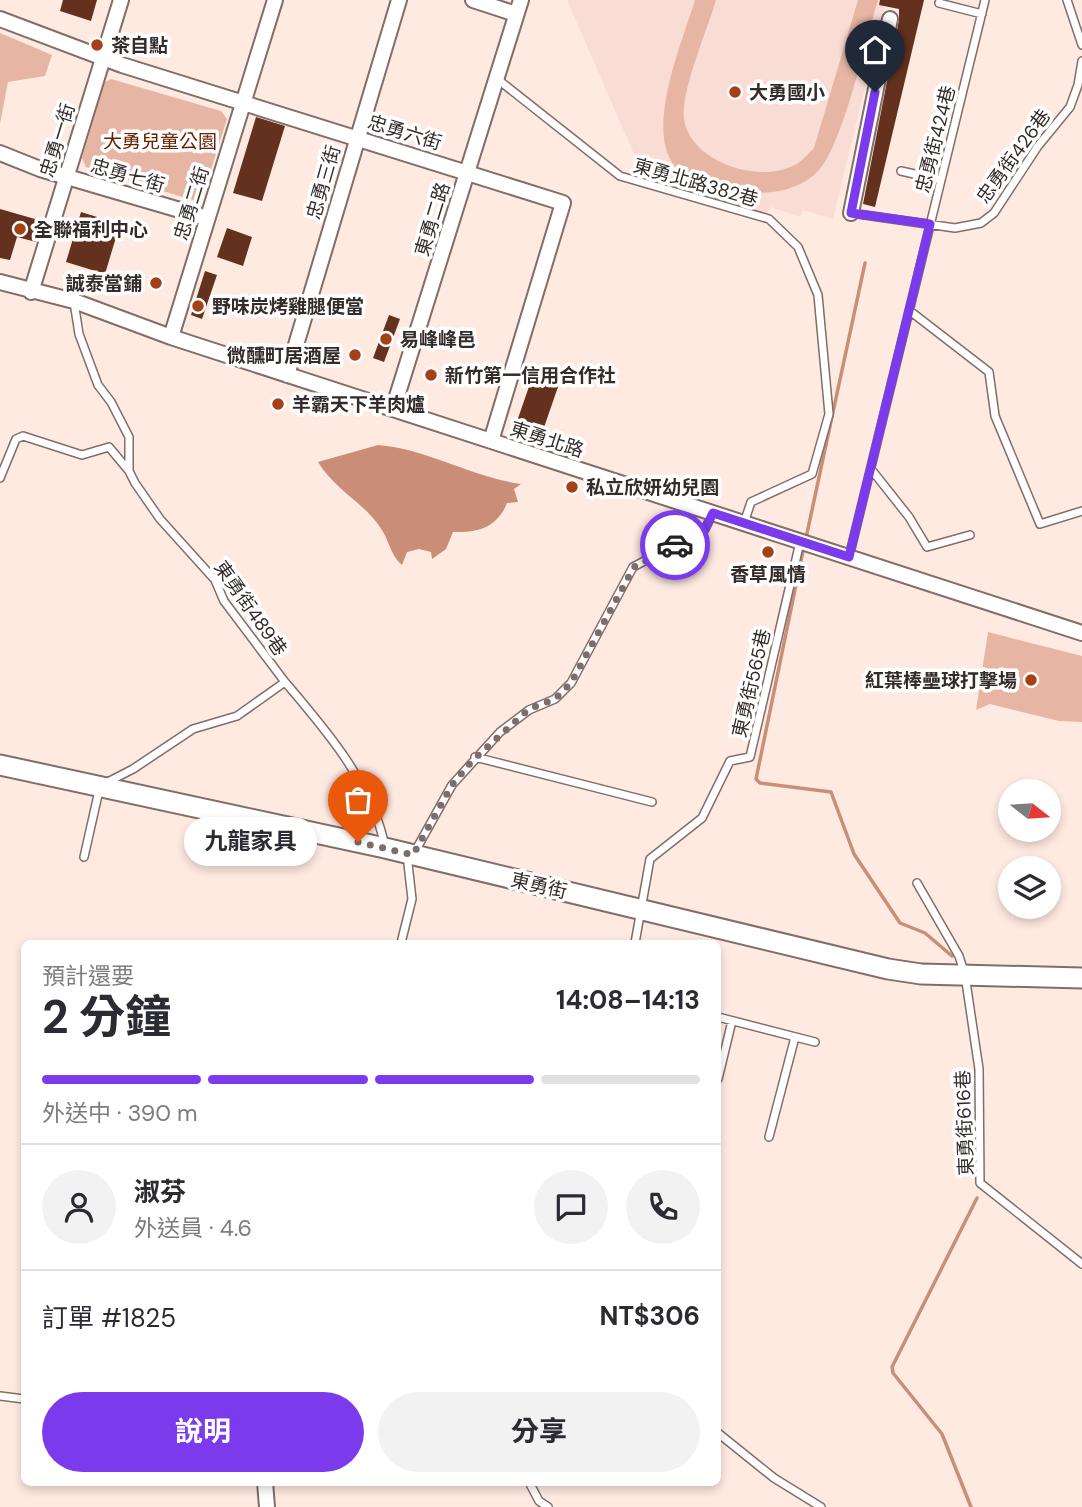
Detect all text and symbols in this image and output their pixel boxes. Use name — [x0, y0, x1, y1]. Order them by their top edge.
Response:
pin — [845, 20, 905, 92]
icon: home — [856, 31, 894, 69]
place label: 茶自點 — [111, 33, 168, 58]
marker: 茶自點 — [89, 37, 105, 53]
place label: 大勇國小 — [749, 80, 825, 105]
street label: 忠勇街424巷 — [910, 83, 961, 195]
marker: 大勇國小 — [727, 84, 743, 100]
street label: 忠勇一街 — [34, 100, 81, 180]
street label: 忠勇街426巷 — [971, 104, 1056, 208]
street label: 忠勇六街 — [365, 109, 445, 156]
park label: 大勇兒童公園 — [103, 129, 217, 154]
street label: 忠勇三街 — [301, 142, 346, 222]
street label: 忠勇七街 — [88, 153, 168, 198]
street label: 東勇北路382巷 — [631, 153, 761, 212]
street label: 忠勇二街 — [168, 163, 215, 243]
street label: 東勇二路 — [409, 179, 456, 259]
place label: 全聯福利中心 — [34, 217, 148, 242]
marker: 全聯福利中心 — [12, 221, 28, 237]
place label: 誠泰當鋪 — [66, 271, 142, 296]
marker: 誠泰當鋪 — [148, 275, 164, 291]
place label: 野味炭烤雞腿便當 — [212, 294, 364, 319]
marker: 野味炭烤雞腿便當 — [190, 298, 206, 314]
place label: 易峰峰邑 — [400, 327, 476, 352]
marker: 易峰峰邑 — [378, 331, 394, 347]
place label: 微醺町居酒屋 — [227, 343, 341, 368]
marker: 微醺町居酒屋 — [347, 347, 363, 363]
place label: 新竹第一信用合作社 — [445, 363, 616, 388]
marker: 新竹第一信用合作社 — [423, 367, 439, 383]
place label: 羊霸天下羊肉爐 — [292, 392, 425, 417]
marker: 羊霸天下羊肉爐 — [270, 396, 286, 412]
street label: 東勇北路 — [507, 416, 587, 463]
place label: 私立欣妍幼兒園 — [586, 475, 719, 500]
marker: 私立欣妍幼兒園 — [564, 479, 580, 495]
courier — [640, 510, 710, 580]
icon: car — [656, 526, 694, 564]
marker: 香草風情 — [760, 544, 776, 560]
street label: 東勇街489巷 — [209, 556, 293, 661]
place label: 香草風情 — [730, 562, 806, 587]
street label: 東勇街565巷 — [727, 626, 776, 740]
place label: 紅葉棒壘球打擊場 — [865, 668, 1017, 693]
marker: 紅葉棒壘球打擊場 — [1023, 672, 1039, 688]
pin — [328, 770, 388, 842]
north arrow — [998, 779, 1060, 842]
map controls — [998, 779, 1061, 919]
icon: bag — [339, 781, 377, 819]
callout: 九龍家具 — [183, 818, 316, 866]
text: 九龍家具 — [205, 826, 297, 856]
button: layers — [998, 856, 1061, 919]
street label: 東勇街 — [508, 867, 569, 904]
text: 預計還要 — [42, 961, 134, 991]
text: 14:08–14:13 — [556, 983, 700, 1017]
text: 2 分鐘 — [42, 987, 171, 1047]
street label: 東勇街616巷 — [950, 1070, 979, 1176]
text: 外送中 · 390 m — [42, 1098, 198, 1128]
button: person — [42, 1170, 116, 1244]
button: chat — [534, 1170, 608, 1244]
button: phone — [626, 1170, 700, 1244]
text: 淑芬 — [134, 1175, 186, 1209]
text: 外送員 · 4.6 — [134, 1213, 252, 1243]
text: NT$306 — [600, 1299, 700, 1333]
text: 訂單 #1825 — [42, 1301, 176, 1335]
button: 說明 — [42, 1392, 364, 1472]
button: 分享 — [378, 1392, 700, 1472]

